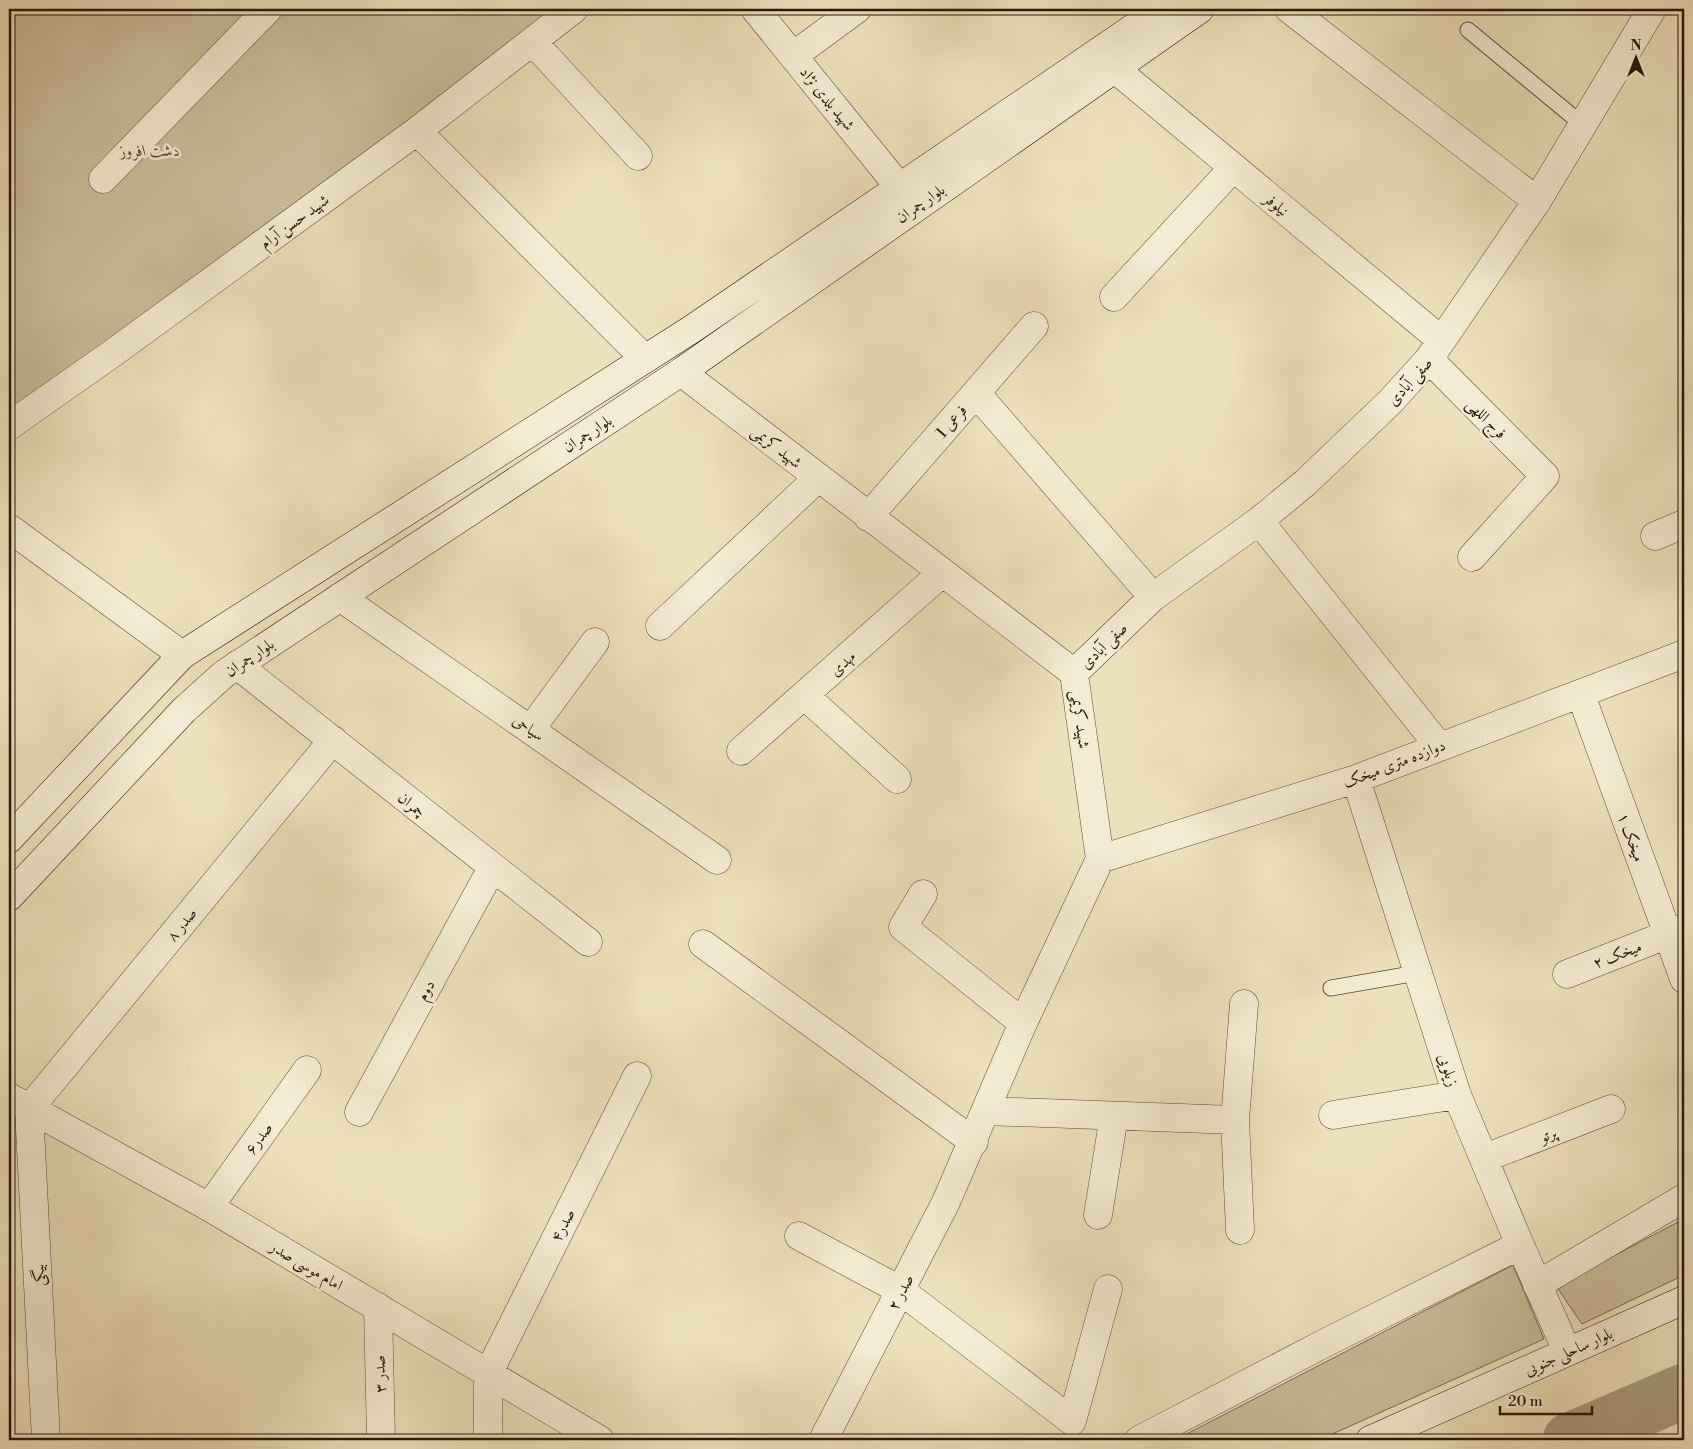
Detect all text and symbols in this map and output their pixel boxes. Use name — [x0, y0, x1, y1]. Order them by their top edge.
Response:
north arrow — [1610, 32, 1660, 82]
text: N — [1630, 37, 1642, 55]
street label: شهید بلدی نژاد — [795, 63, 859, 135]
park label: دشت افروز — [119, 141, 180, 161]
street label: بلوار چمران — [892, 180, 949, 228]
street label: نیلوفر — [1258, 187, 1293, 221]
street label: شهید حسن آرام — [256, 190, 336, 257]
street label: صفی آبادی — [1383, 353, 1437, 411]
street label: فرج اللهی — [1459, 394, 1511, 446]
street label: فرعی 1 — [932, 401, 972, 442]
street label: بلوار چمران — [559, 410, 616, 457]
street label: شهید کریمی — [746, 421, 806, 474]
street label: صفی آبادی — [1076, 618, 1132, 674]
street label: بلوار چمران — [221, 634, 278, 682]
street label: مهدی — [825, 647, 860, 681]
street label: شهید کریمی — [1065, 689, 1094, 750]
street label: سیاحی — [509, 710, 548, 746]
street label: دوازده متری میخک — [1340, 735, 1449, 793]
street label: چمران — [393, 788, 429, 822]
street label: میخک ۱ — [1613, 810, 1649, 865]
street label: صدر ۸ — [162, 904, 201, 946]
street label: میخک ۲ — [1590, 937, 1645, 973]
street label: دوم — [412, 977, 443, 1006]
street label: زیلویی — [1433, 1051, 1463, 1089]
street label: صدر۶ — [241, 1119, 277, 1158]
street label: پرتو — [1535, 1122, 1562, 1148]
street label: صدر۴ — [546, 1206, 580, 1245]
street label: امام موسی صدر — [263, 1235, 346, 1299]
street label: بیگی — [28, 1263, 51, 1286]
street label: صدر ۲ — [883, 1271, 918, 1314]
street label: بلوار ساحلی جنوبی — [1521, 1324, 1616, 1381]
street label: صدر ۳ — [369, 1355, 391, 1393]
scale bar — [1500, 1384, 1593, 1416]
text: 20 m — [1508, 1392, 1543, 1411]

